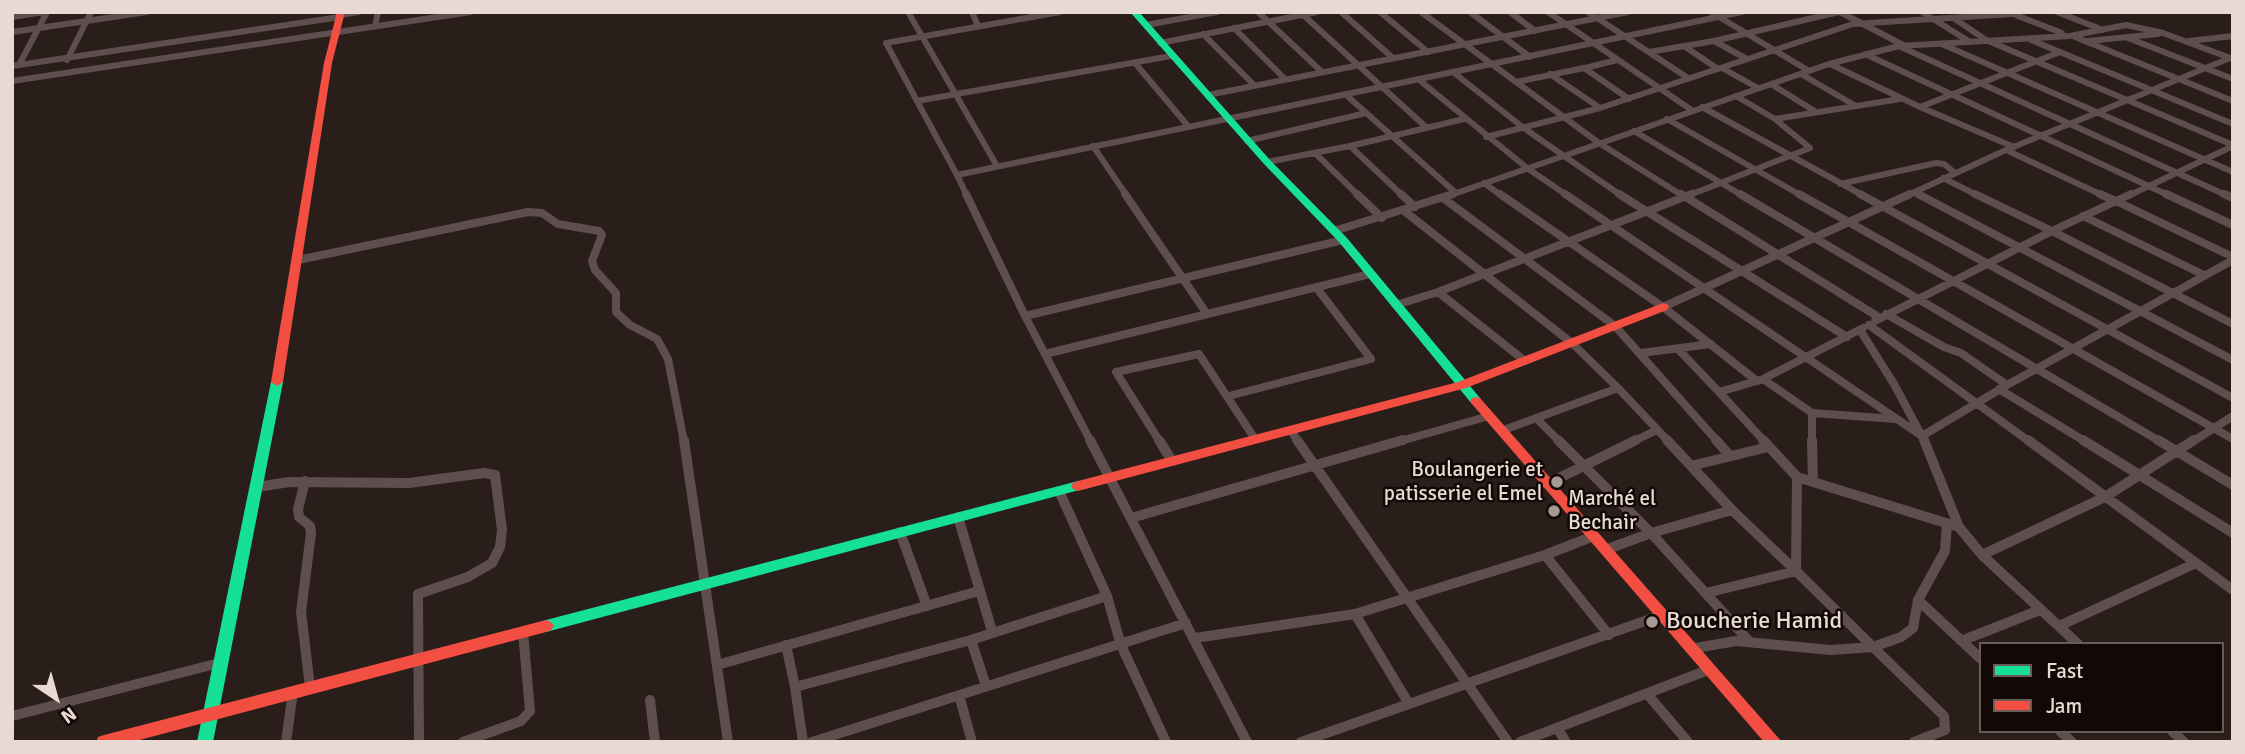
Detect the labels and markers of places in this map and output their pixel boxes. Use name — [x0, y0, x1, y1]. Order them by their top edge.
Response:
place label: Boulangerie et patisserie el Emel — [1384, 457, 1543, 507]
marker: Boulangerie et patisserie el Emel — [1549, 474, 1565, 490]
place label: Marché el Bechair — [1568, 486, 1656, 536]
marker: Marché el Bechair — [1546, 503, 1562, 519]
place label: Boucherie Hamid — [1666, 608, 1842, 636]
marker: Boucherie Hamid — [1644, 614, 1660, 630]

